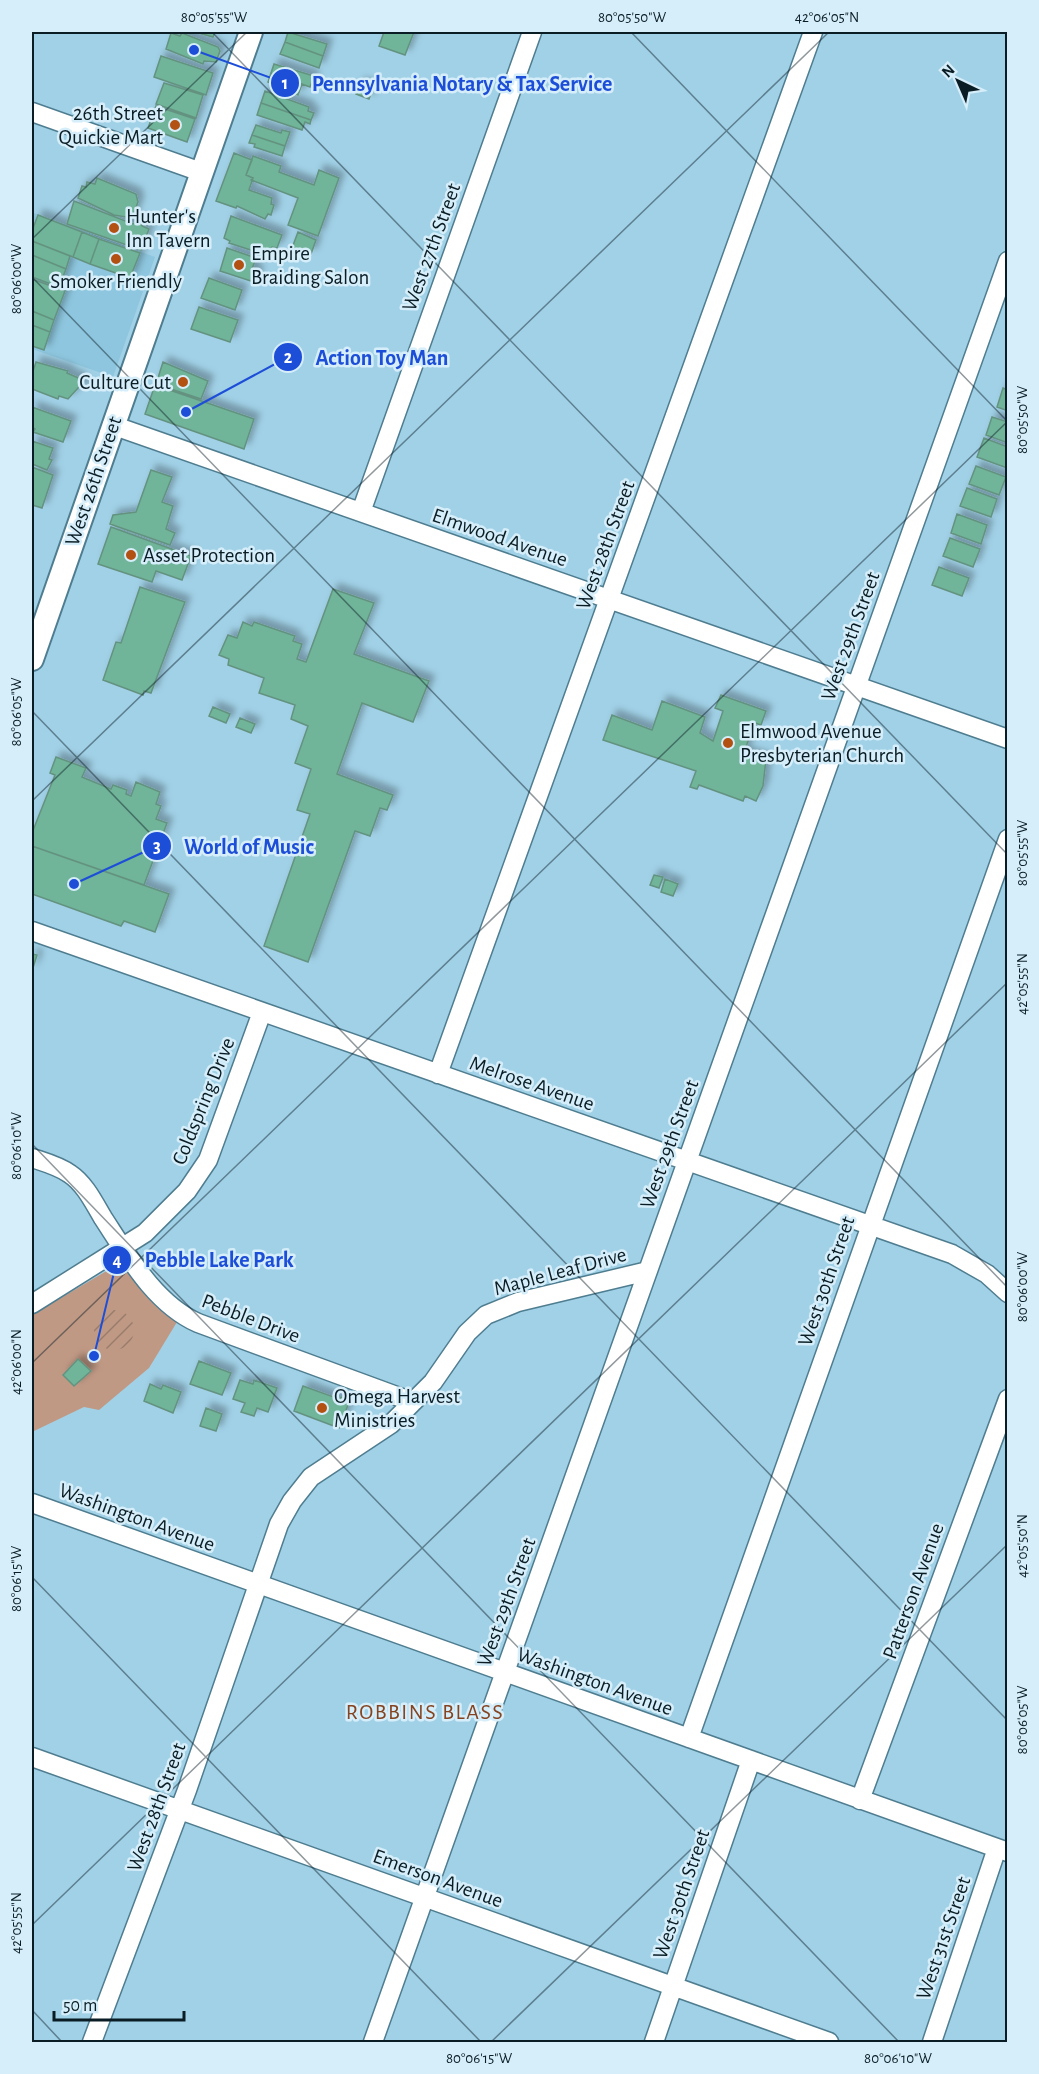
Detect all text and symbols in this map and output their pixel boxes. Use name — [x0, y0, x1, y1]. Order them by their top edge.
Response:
text: 80°05'55"W — [181, 10, 248, 25]
text: 80°05'50"W — [598, 10, 667, 25]
text: 42°06'05"N — [795, 10, 859, 25]
north arrow — [928, 51, 988, 111]
text: N — [939, 61, 958, 81]
callout: Pennsylvania Notary & Tax Service — [270, 63, 624, 103]
text: Pennsylvania Notary & Tax Service — [312, 73, 612, 96]
text: 1 — [282, 75, 288, 93]
place label: 26th Street Quickie Mart — [59, 103, 163, 148]
marker: 26th Street Quickie Mart — [168, 118, 182, 132]
street label: West 27th Street — [399, 180, 464, 314]
place label: Hunter's Inn Tavern — [126, 206, 211, 251]
marker: Hunter's Inn Tavern — [107, 221, 121, 235]
text: 80°06'00"W — [9, 243, 24, 314]
place label: Empire Braiding Salon — [251, 243, 369, 288]
marker: Smoker Friendly — [109, 252, 123, 266]
marker: Empire Braiding Salon — [232, 258, 246, 272]
place label: Smoker Friendly — [50, 271, 182, 292]
callout: Action Toy Man — [273, 337, 460, 377]
text: Action Toy Man — [315, 347, 449, 370]
text: 2 — [284, 349, 293, 367]
place label: Culture Cut — [79, 372, 171, 393]
marker: Culture Cut — [176, 375, 190, 389]
text: 80°05'50"W — [1015, 385, 1030, 454]
street label: West 26th Street — [62, 413, 126, 549]
street label: West 28th Street — [572, 478, 639, 612]
street label: Elmwood Avenue — [429, 504, 570, 570]
place label: Asset Protection — [143, 545, 275, 566]
marker: Asset Protection — [124, 548, 138, 562]
street label: West 29th Street — [817, 569, 884, 703]
text: 80°06'05"W — [9, 677, 24, 746]
place label: Elmwood Avenue Presbyterian Church — [740, 721, 904, 766]
marker: Elmwood Avenue Presbyterian Church — [721, 736, 735, 750]
text: 80°05'55"W — [1015, 819, 1030, 886]
callout: World of Music — [142, 826, 326, 866]
text: World of Music — [184, 836, 315, 858]
text: 3 — [153, 838, 161, 856]
text: 42°05'55"N — [1015, 953, 1030, 1015]
street label: Coldspring Drive — [168, 1035, 239, 1168]
street label: Melrose Avenue — [467, 1052, 597, 1115]
street label: West 29th Street — [636, 1077, 703, 1211]
text: 80°06'10"W — [9, 1112, 24, 1180]
street label: West 30th Street — [794, 1213, 859, 1349]
callout: Pebble Lake Park — [102, 1240, 305, 1280]
street label: Maple Leaf Drive — [492, 1244, 629, 1299]
text: Pebble Lake Park — [144, 1249, 294, 1271]
text: 80°06'00"W — [1015, 1251, 1030, 1322]
text: 4 — [112, 1252, 122, 1270]
street label: Pebble Drive — [199, 1290, 303, 1347]
text: 42°06'00"N — [9, 1329, 24, 1395]
place label: Omega Harvest Ministries — [334, 1386, 460, 1431]
marker: Omega Harvest Ministries — [315, 1401, 329, 1415]
street label: Washington Avenue — [56, 1480, 218, 1555]
text: 42°05'50"N — [1015, 1514, 1030, 1578]
street label: Patterson Avenue — [879, 1520, 948, 1662]
street label: West 29th Street — [473, 1535, 540, 1669]
text: 80°06'15"W — [9, 1545, 24, 1612]
street label: Washington Avenue — [514, 1644, 676, 1719]
text: 80°06'05"W — [1015, 1685, 1030, 1754]
district label: ROBBINS BLASS — [346, 1701, 504, 1723]
street label: West 28th Street — [123, 1740, 190, 1874]
street label: West 30th Street — [649, 1826, 714, 1962]
street label: Emerson Avenue — [370, 1845, 506, 1912]
street label: West 31st Street — [913, 1874, 974, 2002]
text: 42°05'55"N — [9, 1892, 24, 1954]
scale bar — [54, 1984, 184, 2022]
text: 50 m — [63, 1997, 97, 2015]
text: 80°06'15"W — [446, 2051, 513, 2066]
text: 80°06'10"W — [864, 2051, 932, 2066]

